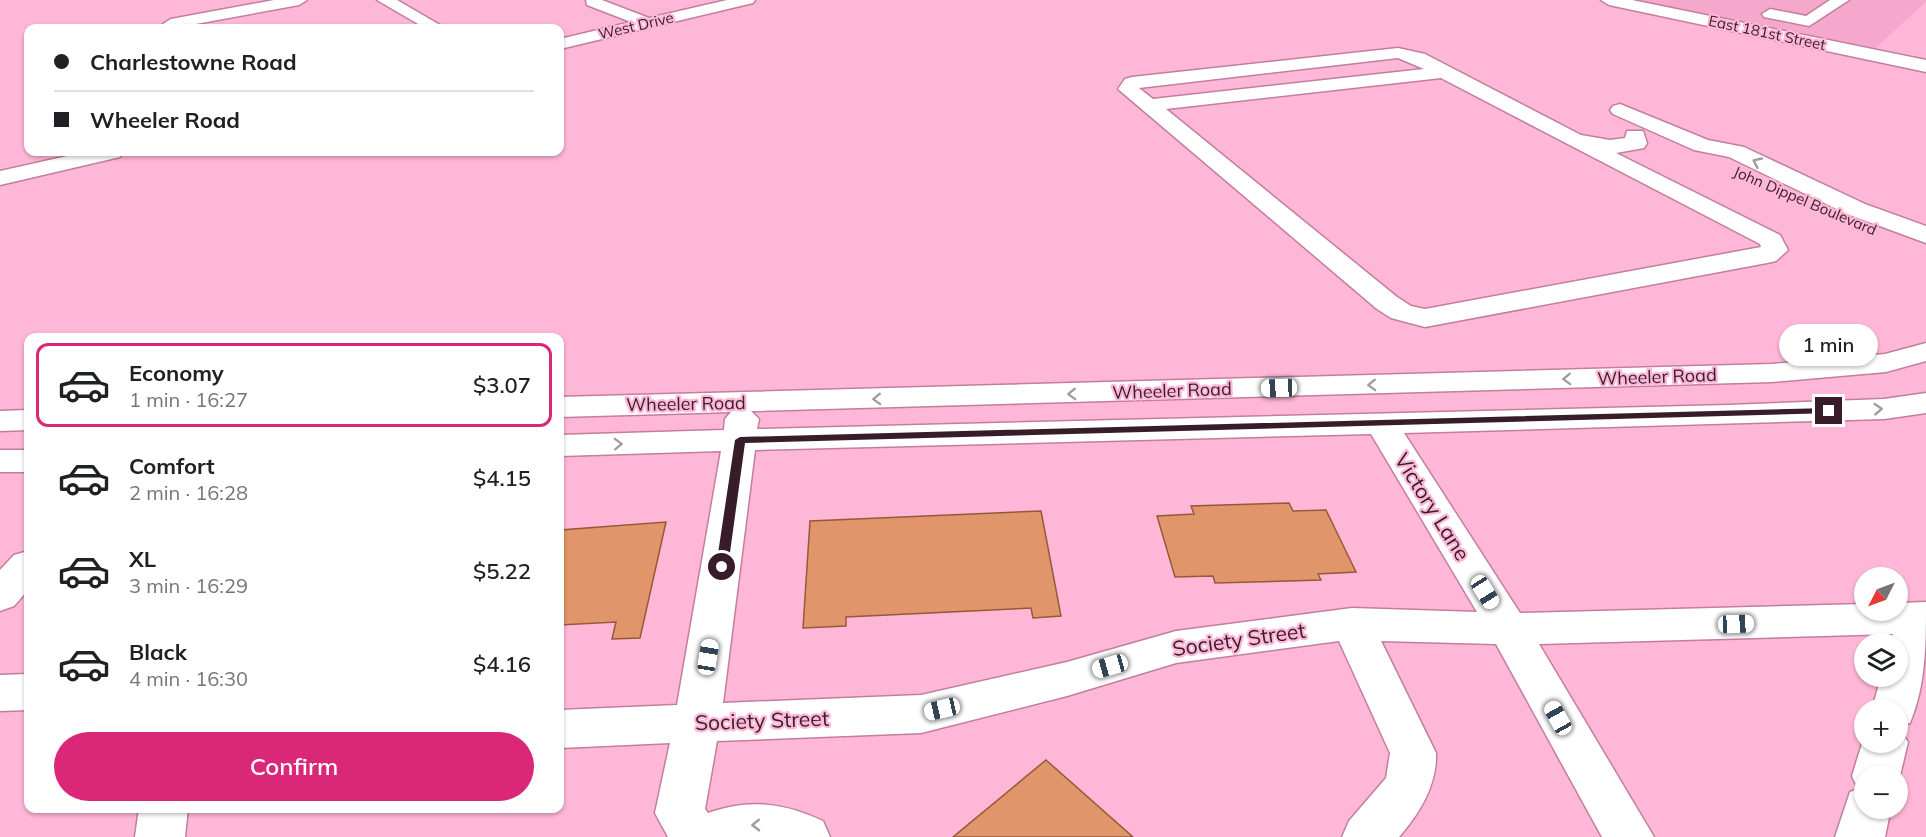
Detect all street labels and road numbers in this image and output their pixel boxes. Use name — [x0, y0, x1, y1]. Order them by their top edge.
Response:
street label: West Drive — [596, 8, 675, 43]
street label: East 181st Street — [1707, 11, 1827, 54]
street label: John Dippel Boulevard — [1731, 162, 1880, 239]
street label: Wheeler Road — [1597, 363, 1717, 390]
street label: Wheeler Road — [1112, 377, 1232, 404]
street label: Wheeler Road — [626, 391, 746, 416]
street label: Victory Lane — [1390, 448, 1476, 565]
street label: Society Street — [1171, 617, 1307, 661]
street label: Society Street — [695, 705, 829, 735]

